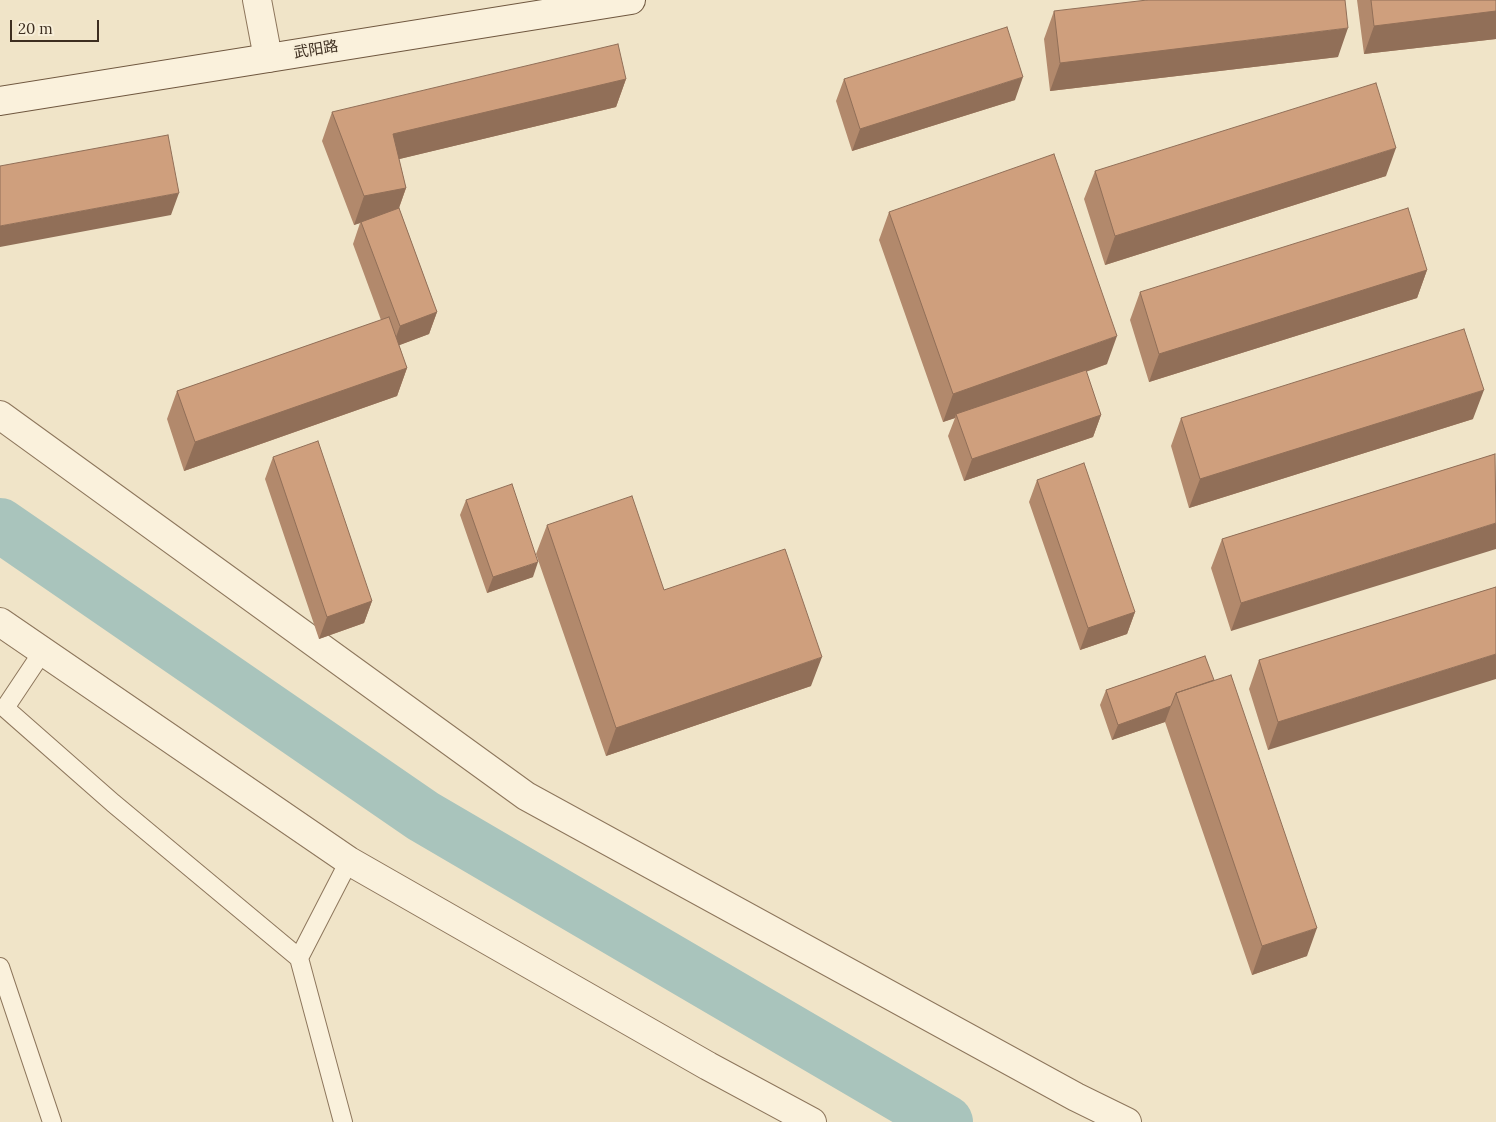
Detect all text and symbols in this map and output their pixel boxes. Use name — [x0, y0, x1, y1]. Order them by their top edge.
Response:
scale bar — [12, 10, 101, 42]
text: 20 m — [18, 19, 53, 38]
street label: 武阳路 — [292, 38, 340, 62]

